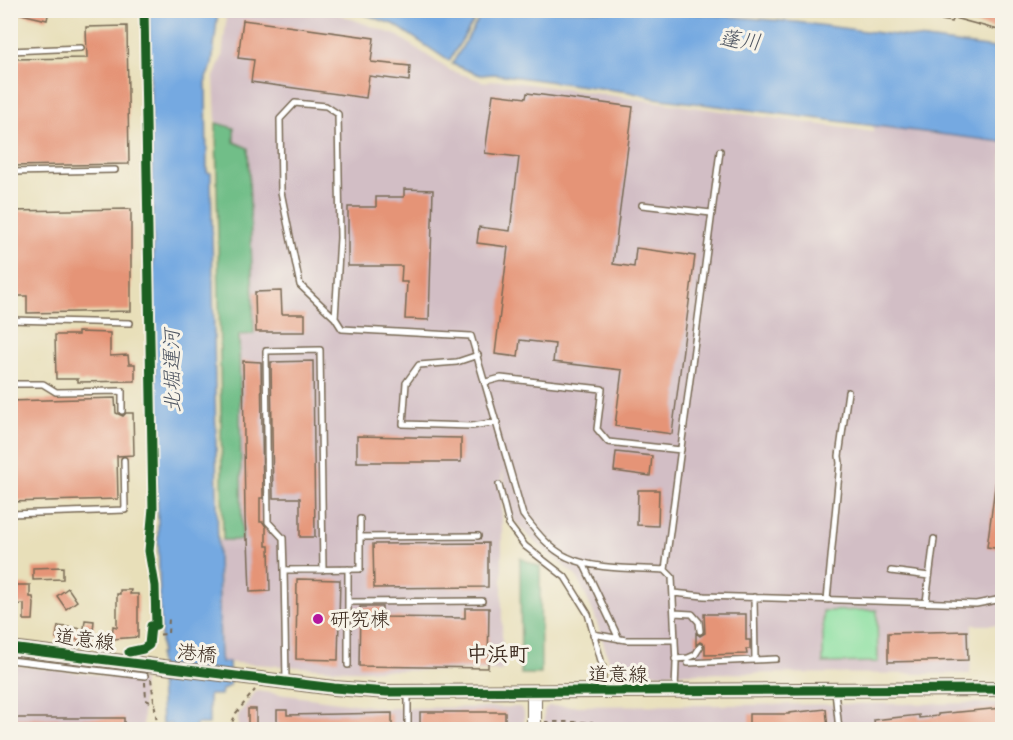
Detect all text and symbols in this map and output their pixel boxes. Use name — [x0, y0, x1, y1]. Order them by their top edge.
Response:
water label: 蓬川 — [717, 25, 762, 56]
water label: 北堀運河 — [158, 326, 187, 413]
place label: 研究棟 — [330, 607, 390, 632]
marker: 研究棟 — [311, 612, 325, 626]
street label: 道意線 — [54, 623, 116, 656]
street label: 港橋 — [176, 639, 218, 668]
district label: 中浜町 — [467, 641, 530, 668]
street label: 道意線 — [588, 662, 648, 687]

